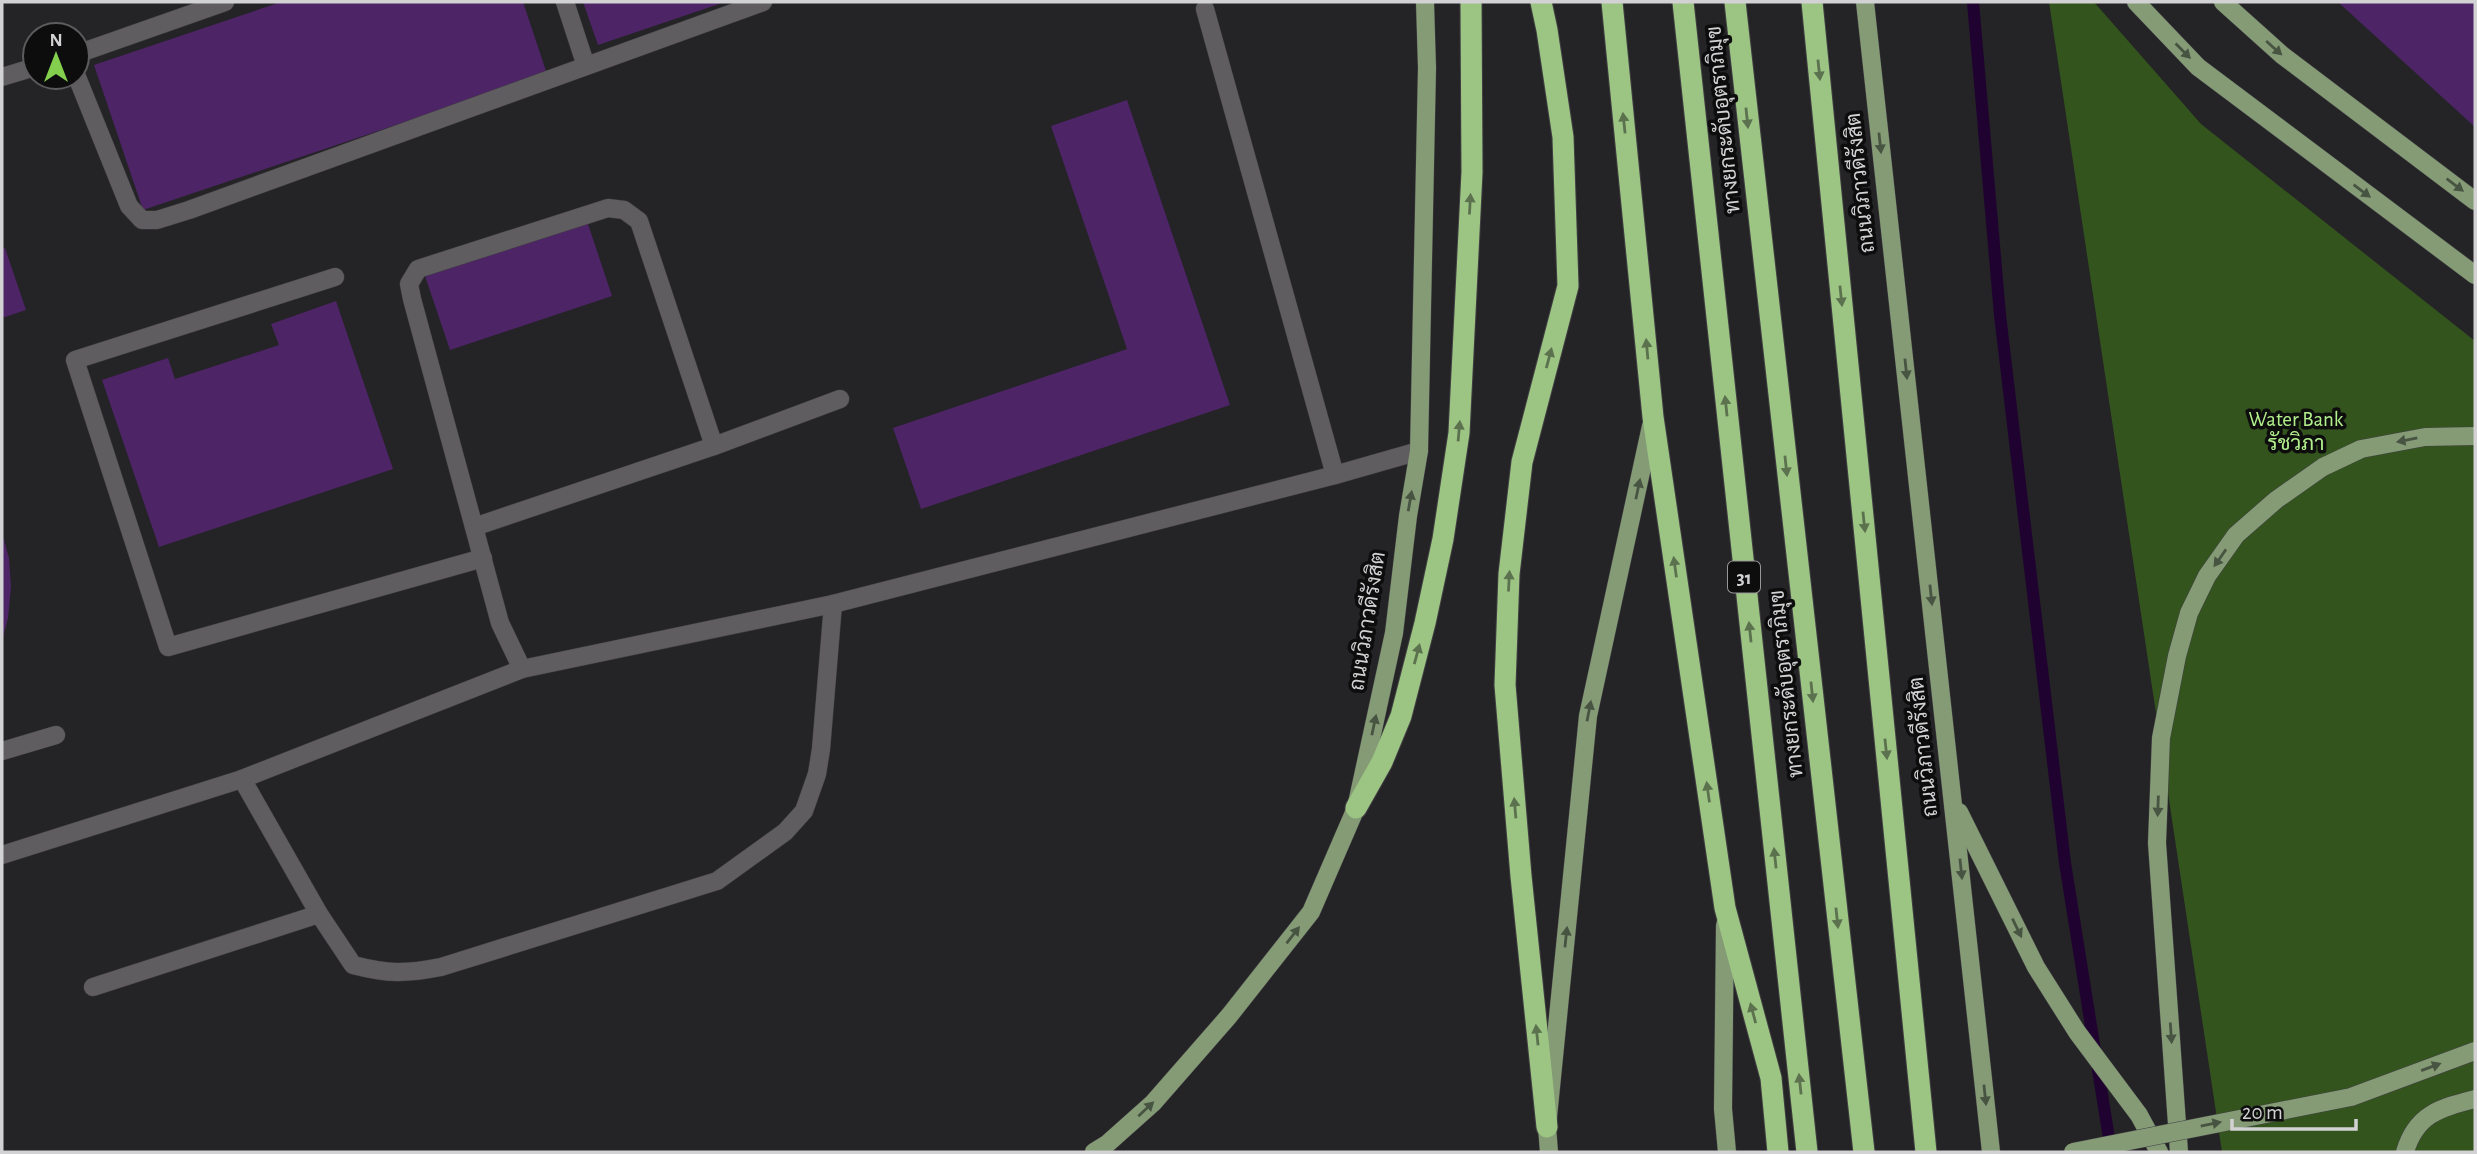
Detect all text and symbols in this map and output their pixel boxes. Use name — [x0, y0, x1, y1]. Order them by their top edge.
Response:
north arrow — [21, 21, 91, 91]
street label: ทางยกระดับอุตราภิมุข — [1701, 25, 1747, 215]
text: N — [49, 31, 63, 50]
one-way arrow — [2265, 39, 2282, 55]
one-way arrow — [2174, 43, 2191, 60]
one-way arrow — [1813, 59, 1824, 81]
one-way arrow — [1742, 108, 1753, 130]
one-way arrow — [1619, 112, 1630, 134]
street label: ถนนวิภาวดีรังสิต — [1840, 112, 1878, 254]
one-way arrow — [1875, 132, 1886, 154]
one-way arrow — [2446, 178, 2464, 192]
one-way arrow — [2353, 183, 2371, 198]
one-way arrow — [1465, 192, 1476, 214]
one-way arrow — [1836, 285, 1847, 307]
one-way arrow — [1641, 338, 1652, 360]
one-way arrow — [1545, 347, 1555, 368]
one-way arrow — [1900, 358, 1911, 380]
one-way arrow — [1720, 395, 1731, 417]
park label: Water Bank รัชวิภา — [2249, 409, 2344, 454]
one-way arrow — [1453, 420, 1464, 442]
one-way arrow — [2396, 435, 2418, 446]
one-way arrow — [1781, 455, 1792, 477]
one-way arrow — [1632, 478, 1643, 500]
one-way arrow — [1405, 490, 1416, 512]
one-way arrow — [1858, 512, 1869, 534]
one-way arrow — [2213, 549, 2227, 567]
street label: ถนนวิภาวดีรังสิต — [1343, 550, 1389, 692]
one-way arrow — [1669, 556, 1680, 578]
road number: 31 — [1728, 562, 1760, 592]
one-way arrow — [1503, 570, 1514, 592]
one-way arrow — [1926, 584, 1937, 606]
street label: ทางยกระดับอุตราภิมุข — [1764, 589, 1810, 779]
one-way arrow — [1745, 621, 1756, 643]
one-way arrow — [1412, 643, 1423, 665]
street label: ถนนวิภาวดีรังสิต — [1903, 676, 1941, 818]
one-way arrow — [1806, 681, 1817, 703]
one-way arrow — [1584, 700, 1595, 722]
one-way arrow — [1369, 714, 1380, 736]
one-way arrow — [1881, 738, 1892, 760]
one-way arrow — [1703, 781, 1714, 803]
one-way arrow — [2153, 795, 2164, 817]
one-way arrow — [1509, 797, 1520, 819]
one-way arrow — [1769, 847, 1780, 869]
one-way arrow — [1956, 858, 1967, 880]
one-way arrow — [1832, 908, 1843, 930]
one-way arrow — [2011, 918, 2022, 938]
one-way arrow — [1560, 926, 1571, 948]
one-way arrow — [1285, 927, 1300, 944]
one-way arrow — [1747, 1002, 1758, 1024]
one-way arrow — [2166, 1022, 2177, 1044]
one-way arrow — [1531, 1023, 1542, 1045]
one-way arrow — [2421, 1061, 2442, 1072]
one-way arrow — [1794, 1073, 1805, 1095]
one-way arrow — [1979, 1084, 1990, 1106]
scale bar — [2232, 1088, 2356, 1132]
one-way arrow — [1137, 1101, 1155, 1117]
text: 20 m — [2242, 1102, 2283, 1123]
one-way arrow — [2200, 1118, 2222, 1129]

